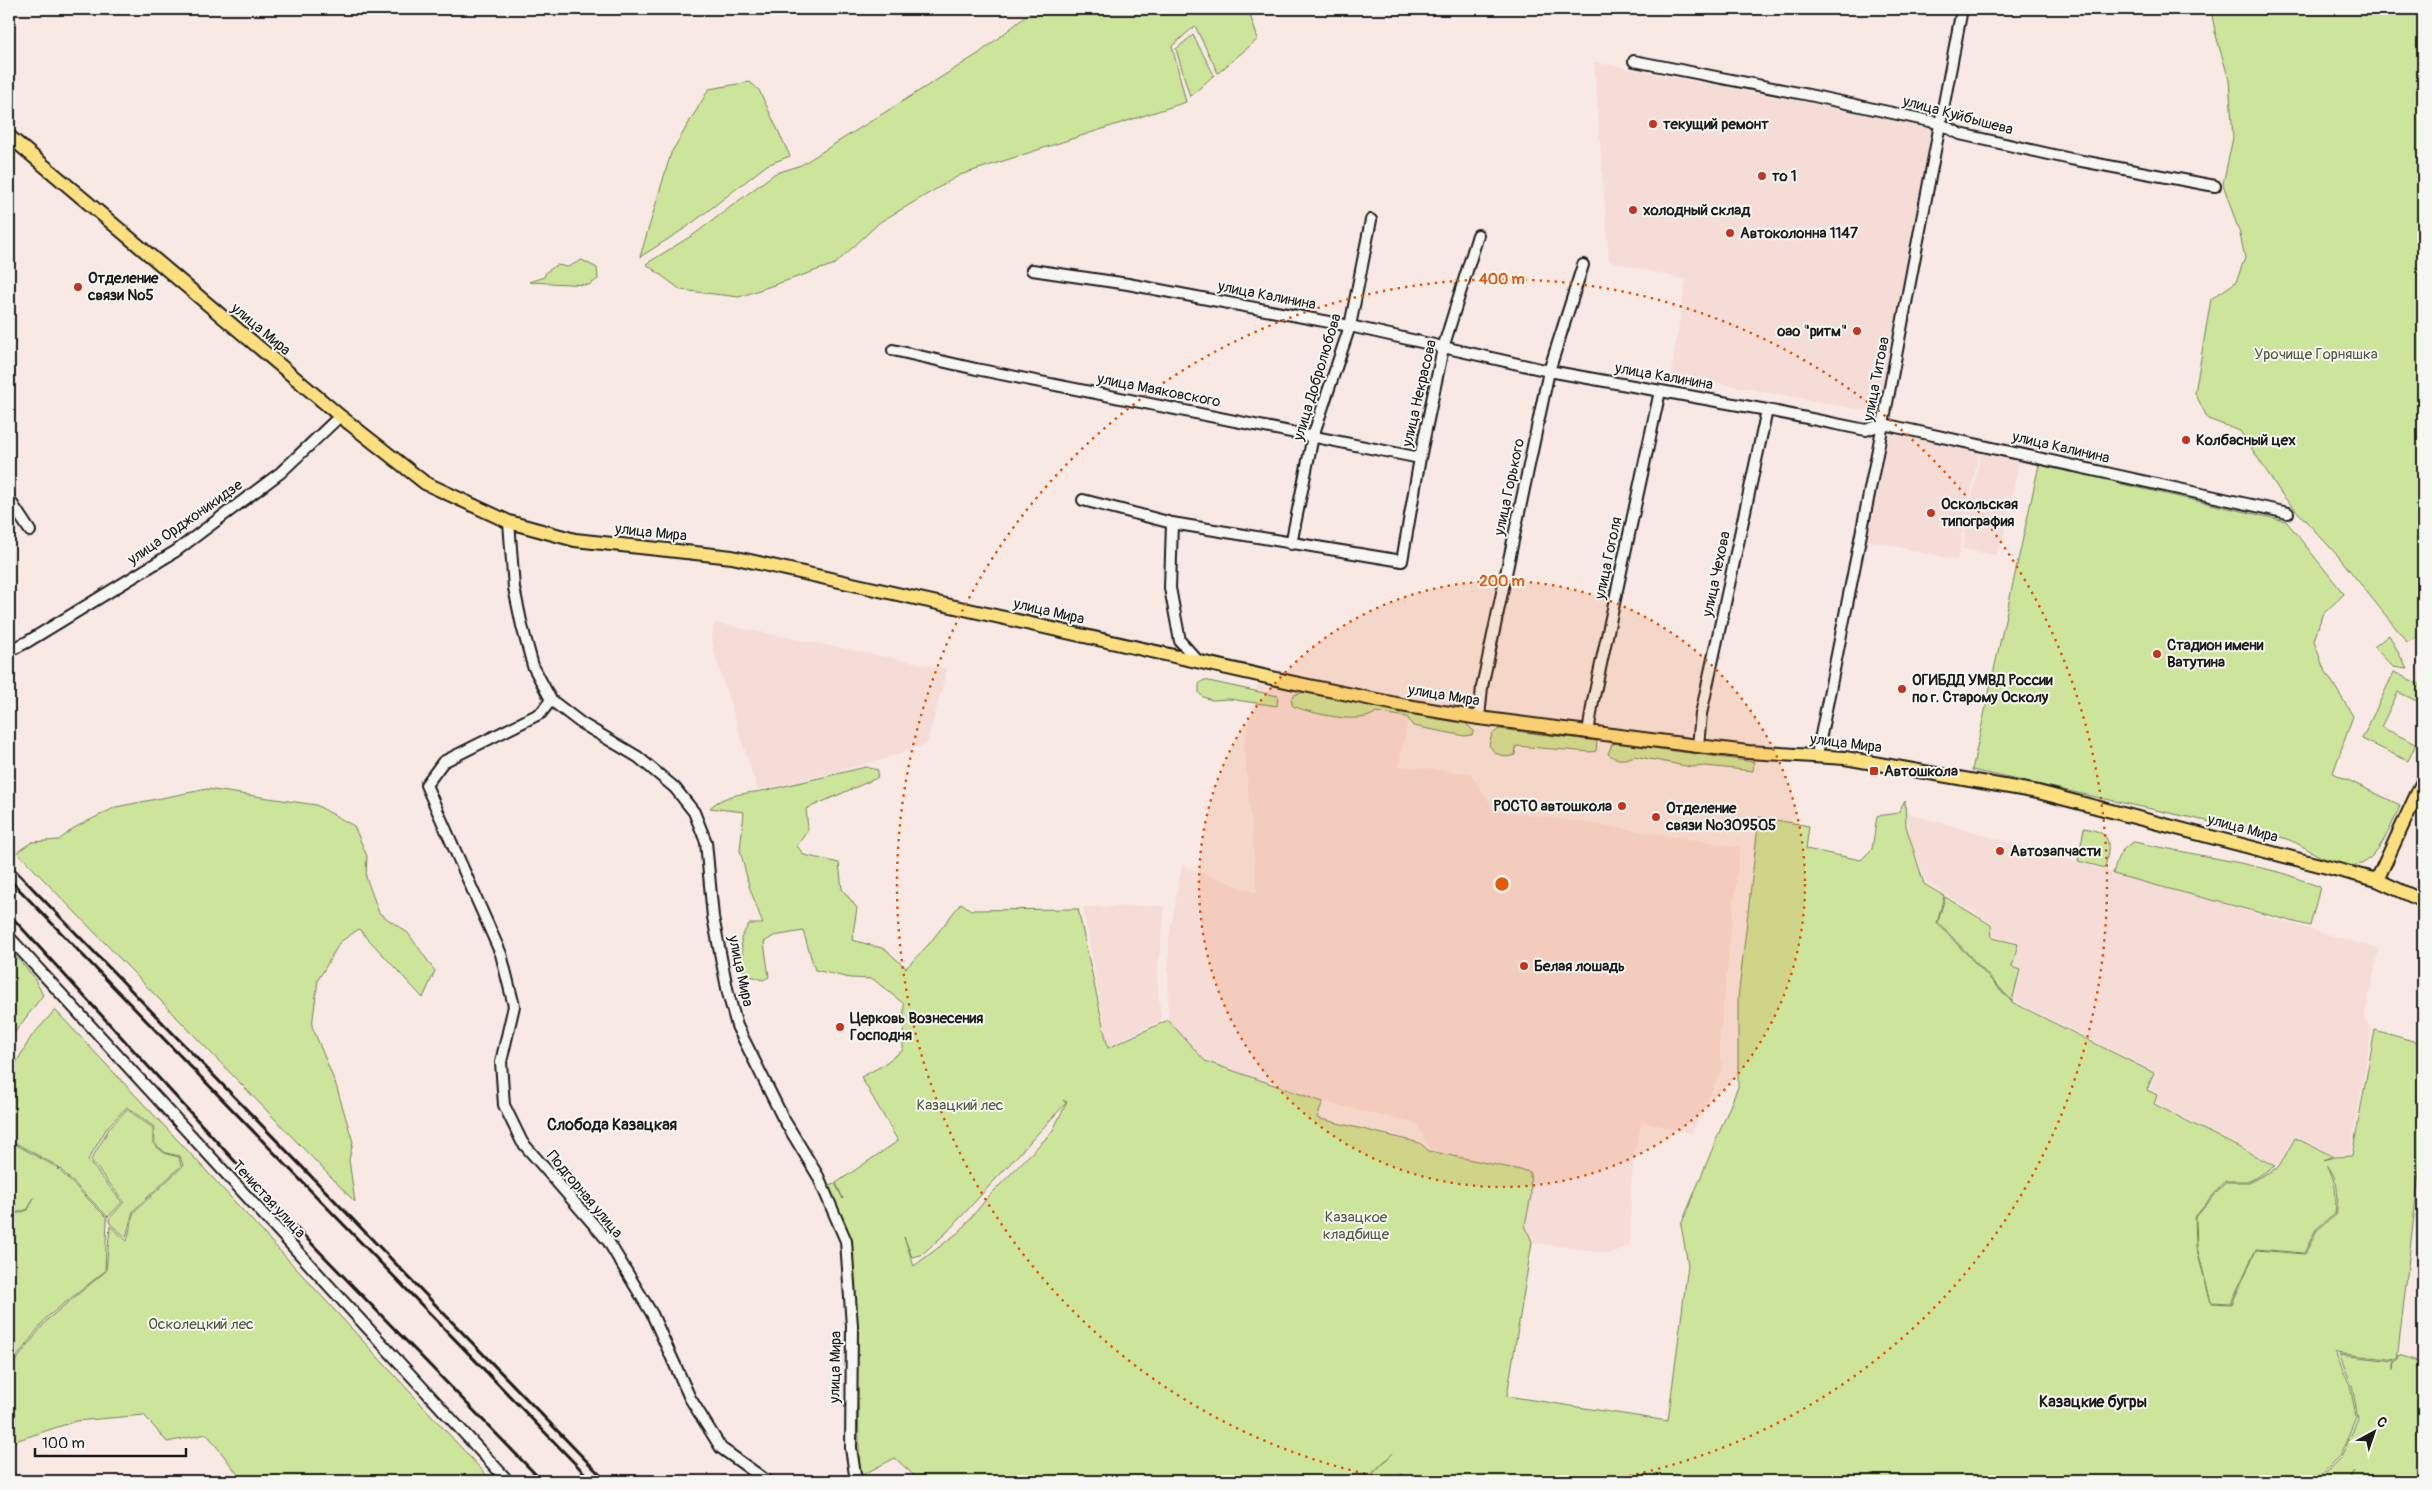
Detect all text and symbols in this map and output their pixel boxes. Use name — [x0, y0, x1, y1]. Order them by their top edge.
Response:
street label: улица Куйбышева — [1900, 91, 2015, 139]
place label: текущий ремонт — [1663, 115, 1769, 134]
marker: текущий ремонт — [1647, 118, 1659, 130]
place label: то 1 — [1772, 167, 1797, 186]
marker: то 1 — [1756, 170, 1768, 182]
place label: холодный склад — [1642, 201, 1751, 220]
marker: холодный склад — [1627, 204, 1639, 216]
place label: Автоколонна 1147 — [1740, 224, 1858, 243]
marker: Автоколонна 1147 — [1724, 227, 1736, 239]
place label: Отделение связи №5 — [87, 269, 159, 305]
text: 400 m — [1479, 270, 1525, 289]
street label: улица Калинина — [1215, 276, 1318, 314]
marker: Отделение связи №5 — [72, 281, 84, 293]
street label: улица Мира — [226, 298, 294, 360]
street label: улица Добролюбова — [1289, 311, 1346, 444]
place label: оао "ритм" — [1776, 322, 1847, 341]
marker: оао "ритм" — [1851, 325, 1863, 337]
street label: улица Титова — [1859, 335, 1894, 424]
street label: улица Некрасова — [1398, 338, 1441, 449]
park label: Урочище Горняшка — [2254, 345, 2378, 364]
street label: улица Калинина — [1612, 358, 1715, 394]
street label: улица Маяковского — [1095, 369, 1222, 412]
street label: улица Калинина — [2009, 427, 2111, 468]
place label: Колбасный цех — [2196, 431, 2296, 450]
marker: Колбасный цех — [2180, 434, 2192, 446]
street label: улица Горького — [1490, 437, 1529, 538]
street label: улица Орджоникидзе — [123, 475, 247, 570]
place label: Оскольская типография — [1941, 495, 2018, 531]
marker: Оскольская типография — [1925, 507, 1937, 519]
street label: улица Гоголя — [1590, 515, 1627, 602]
street label: улица Мира — [613, 519, 688, 546]
street label: улица Чехова — [1698, 530, 1735, 620]
text: 200 m — [1479, 572, 1525, 591]
street label: улица Мира — [1011, 594, 1086, 629]
place label: Стадион имени Ватутина — [2167, 636, 2264, 672]
marker: Стадион имени Ватутина — [2151, 648, 2163, 660]
place label: ОГИБДД УМВД России по г. Старому Осколу — [1912, 671, 2053, 707]
street label: улица Мира — [1406, 680, 1481, 711]
marker: ОГИБДД УМВД России по г. Старому Осколу — [1896, 683, 1908, 695]
street label: улица Мира — [1808, 730, 1883, 757]
place label: Автошкола — [1884, 762, 1958, 781]
marker: Автошкола — [1868, 765, 1880, 777]
place label: РОСТО автошкола — [1493, 797, 1612, 816]
place label: Отделение связи №309505 — [1665, 799, 1776, 835]
marker: РОСТО автошкола — [1616, 800, 1628, 812]
street label: улица Мира — [2205, 810, 2280, 847]
marker: Отделение связи №309505 — [1650, 811, 1662, 823]
place label: Автозапчасти — [2010, 842, 2101, 861]
marker: Автозапчасти — [1994, 845, 2006, 857]
centre of rings — [1493, 875, 1511, 893]
street label: улица Мира — [724, 933, 757, 1008]
place label: Белая лошадь — [1534, 957, 1625, 976]
marker: Белая лошадь — [1518, 960, 1530, 972]
place label: Церковь Вознесения Господня — [850, 1009, 983, 1045]
marker: Церковь Вознесения Господня — [834, 1021, 846, 1033]
park label: Казацкий лес — [917, 1096, 1004, 1115]
district label: Слобода Казацкая — [547, 1115, 678, 1135]
street label: Подгорная улица — [542, 1147, 627, 1242]
street label: Тенистая улица — [228, 1157, 309, 1242]
park label: Казацкое кладбище — [1323, 1208, 1390, 1244]
park label: Осколецкий лес — [148, 1315, 254, 1334]
street label: улица Мира — [825, 1331, 846, 1404]
district label: Казацкие бугры — [2039, 1392, 2147, 1412]
north arrow — [2350, 1408, 2400, 1458]
text: С — [2373, 1413, 2391, 1432]
scale bar — [35, 1425, 186, 1457]
text: 100 m — [42, 1434, 85, 1453]

